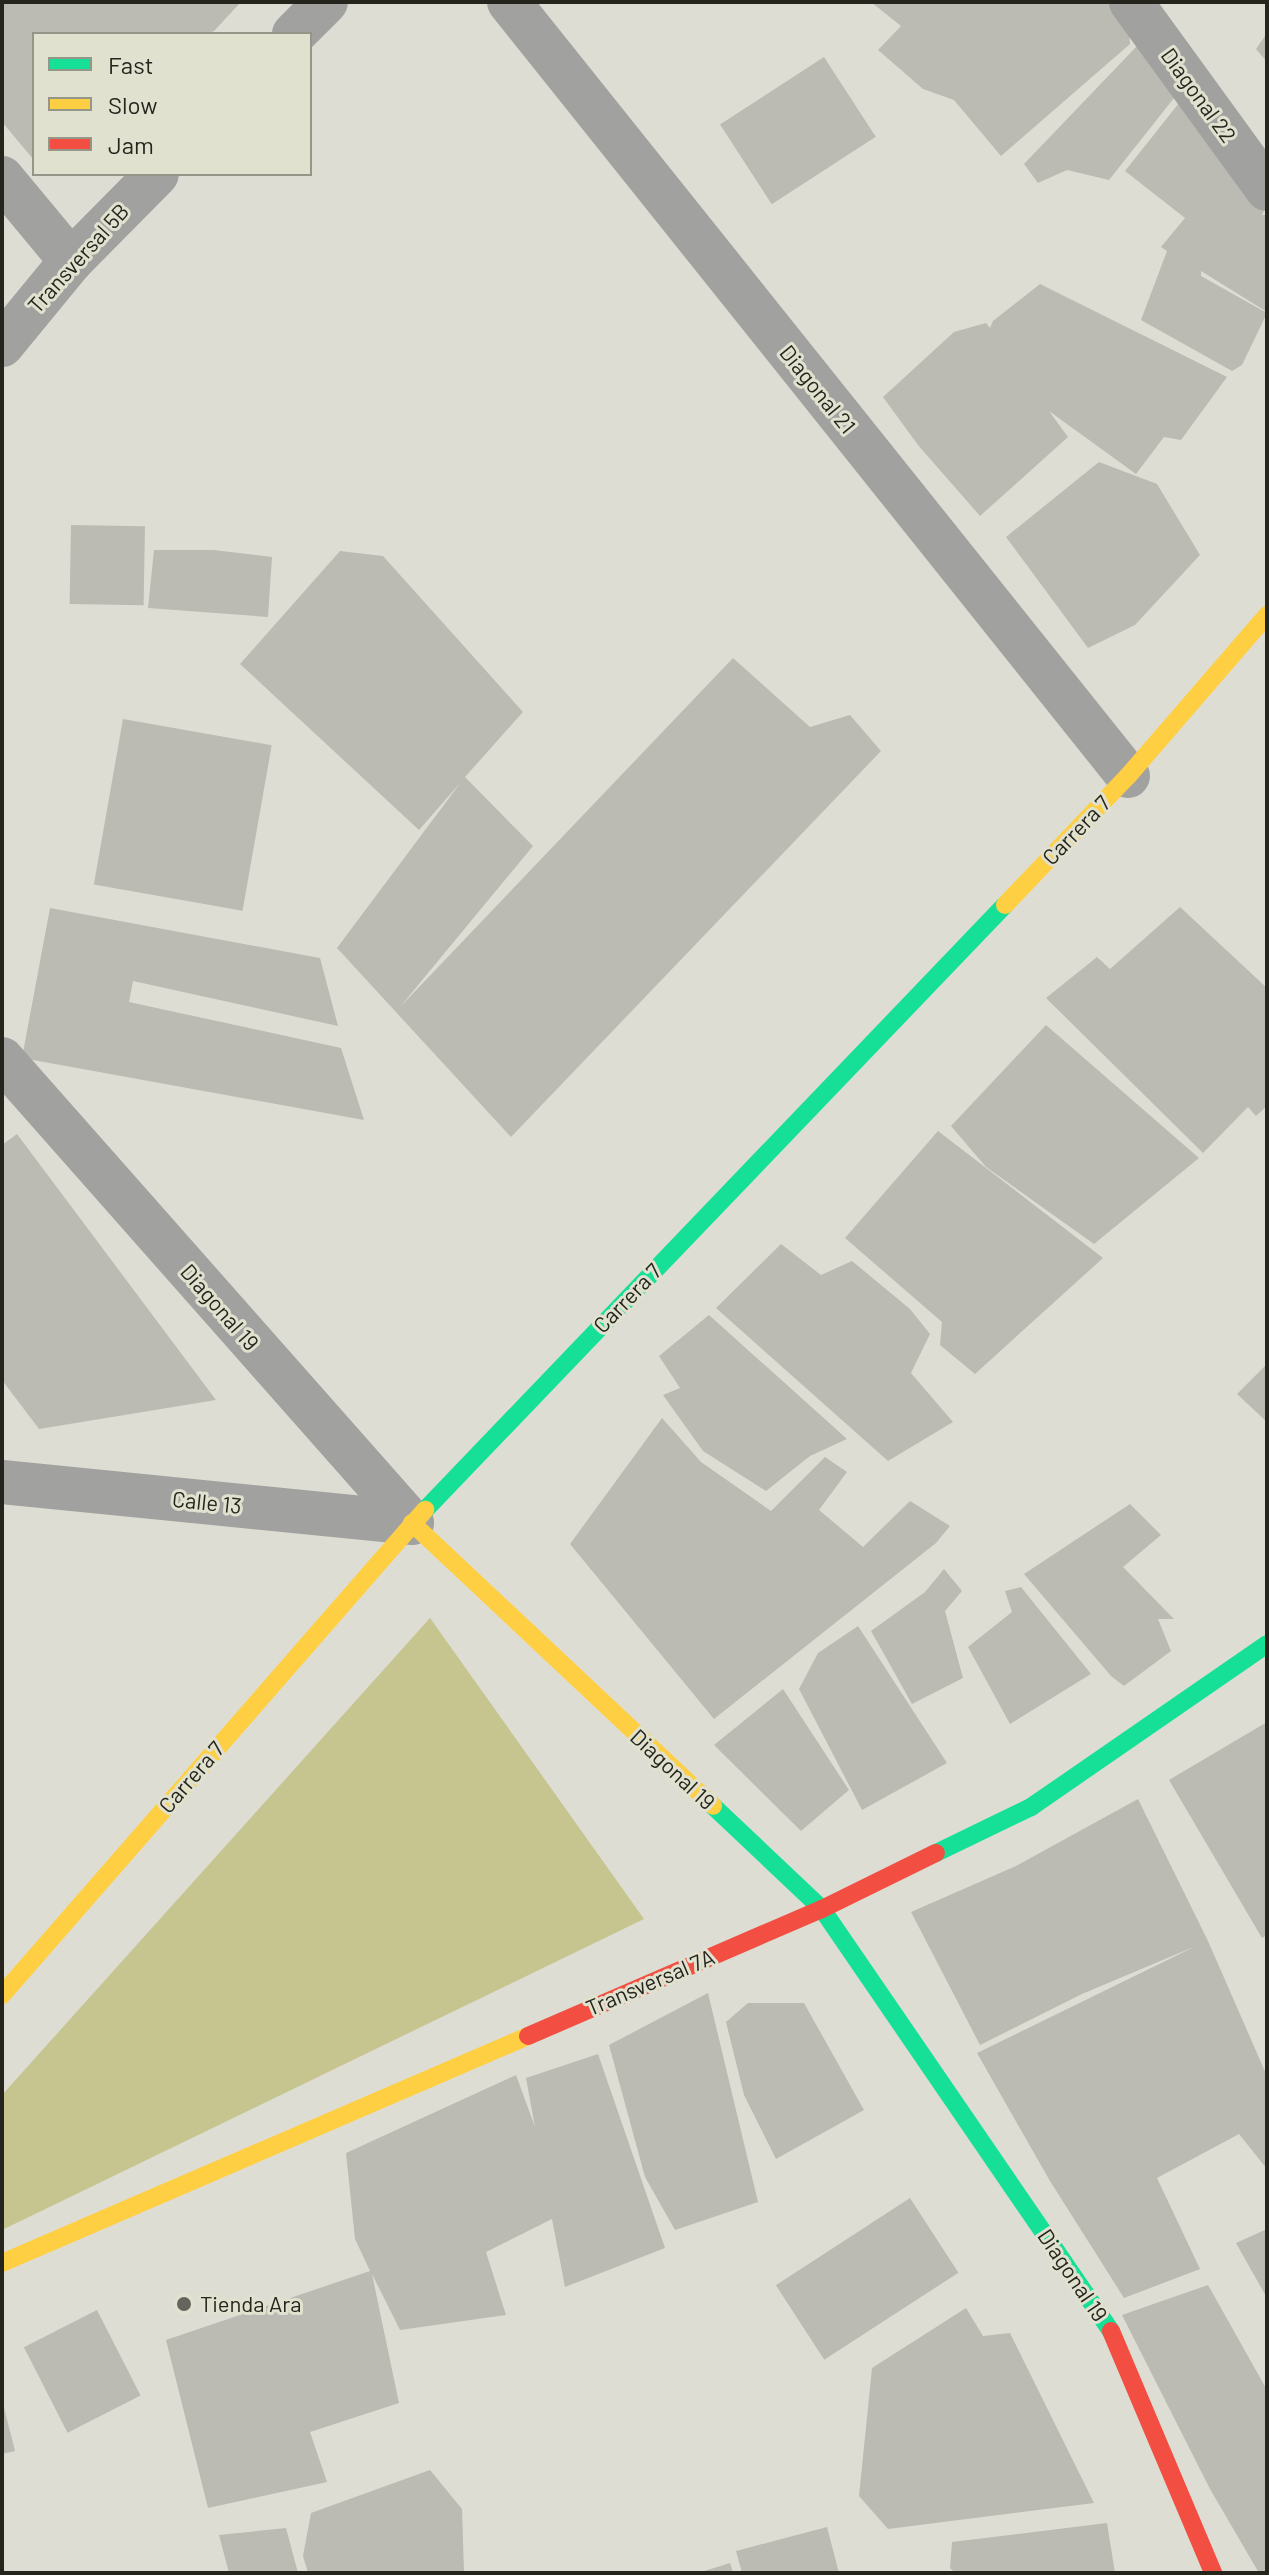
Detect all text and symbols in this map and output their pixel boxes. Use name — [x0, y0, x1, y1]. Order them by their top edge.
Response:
legend — [32, 32, 312, 176]
street label: Diagonal 22 — [1156, 43, 1242, 147]
text: Fast — [108, 50, 153, 79]
text: Slow — [108, 90, 157, 119]
text: Jam — [108, 130, 154, 159]
street label: Transversal 5B — [22, 198, 134, 318]
street label: Diagonal 21 — [774, 340, 862, 438]
street label: Carrera 7 — [1037, 790, 1115, 870]
street label: Diagonal 19 — [175, 1258, 265, 1356]
street label: Carrera 7 — [588, 1258, 666, 1338]
street label: Calle 13 — [171, 1485, 243, 1519]
street label: Diagonal 19 — [625, 1723, 721, 1815]
street label: Carrera 7 — [153, 1736, 229, 1818]
street label: Transversal 7A — [582, 1943, 718, 2021]
street label: Diagonal 19 — [1032, 2224, 1114, 2326]
place label: Tienda Ara — [200, 2291, 301, 2317]
marker: Tienda Ara — [175, 2295, 193, 2313]

